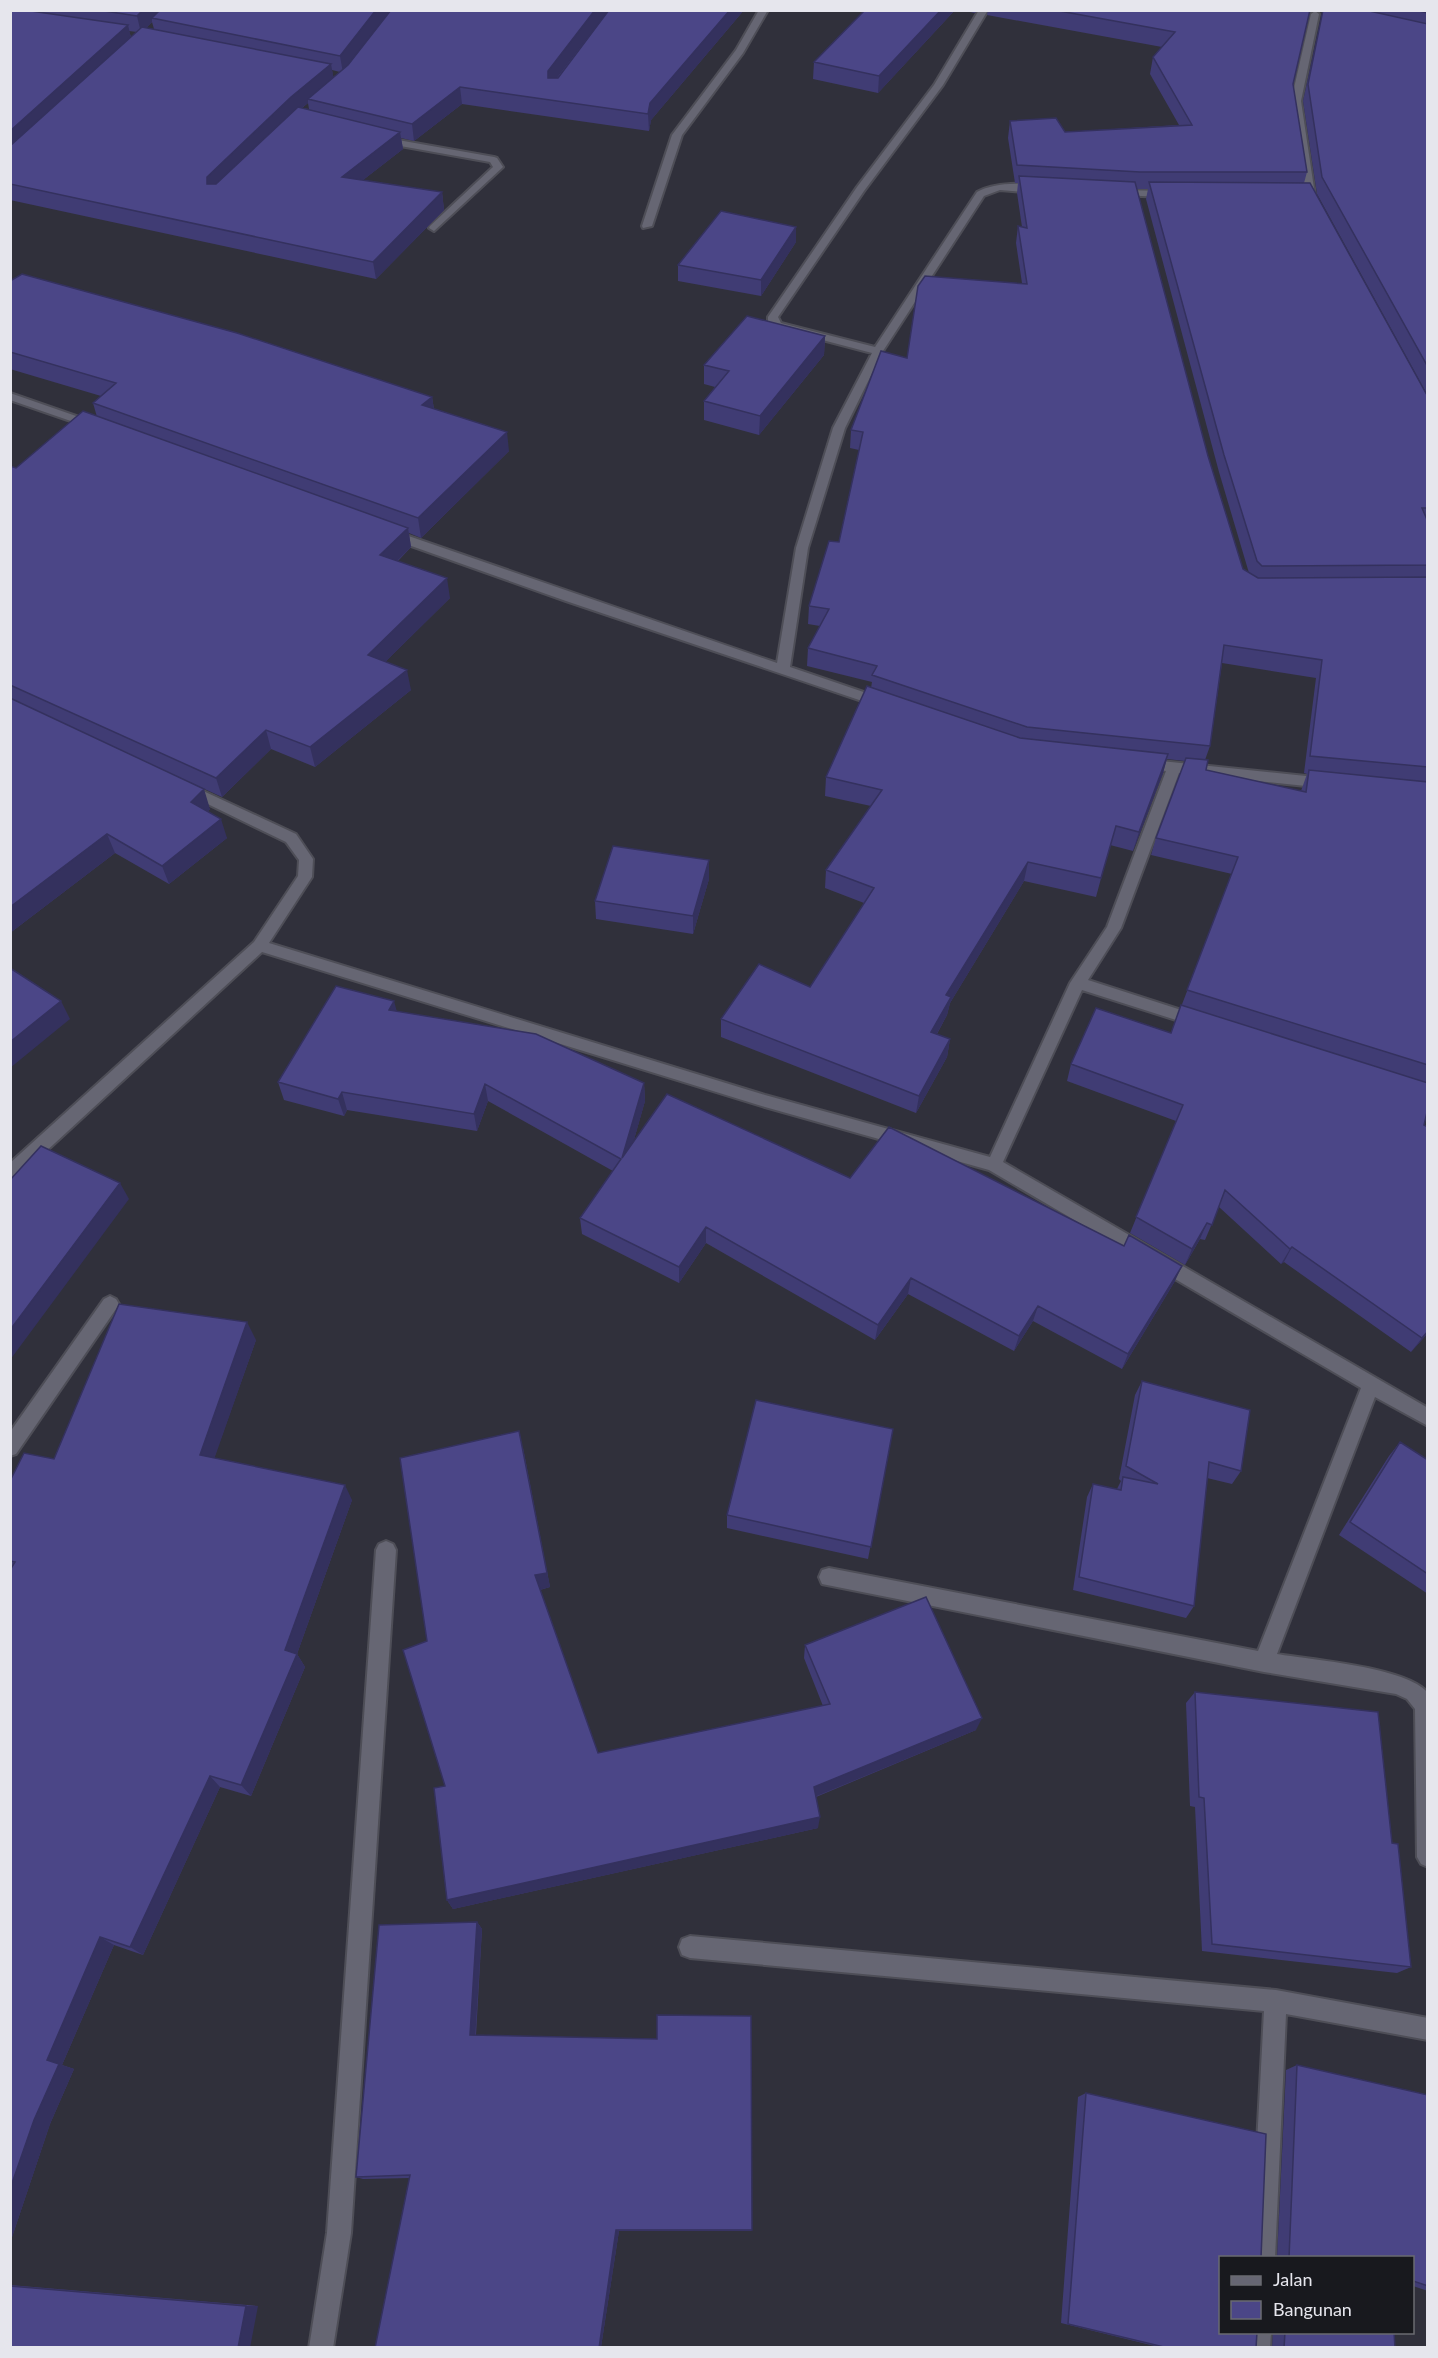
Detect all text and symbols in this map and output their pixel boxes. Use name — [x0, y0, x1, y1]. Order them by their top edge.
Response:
legend — [1219, 2256, 1414, 2334]
text: Jalan — [1273, 2268, 1312, 2290]
text: Bangunan — [1273, 2298, 1352, 2320]

